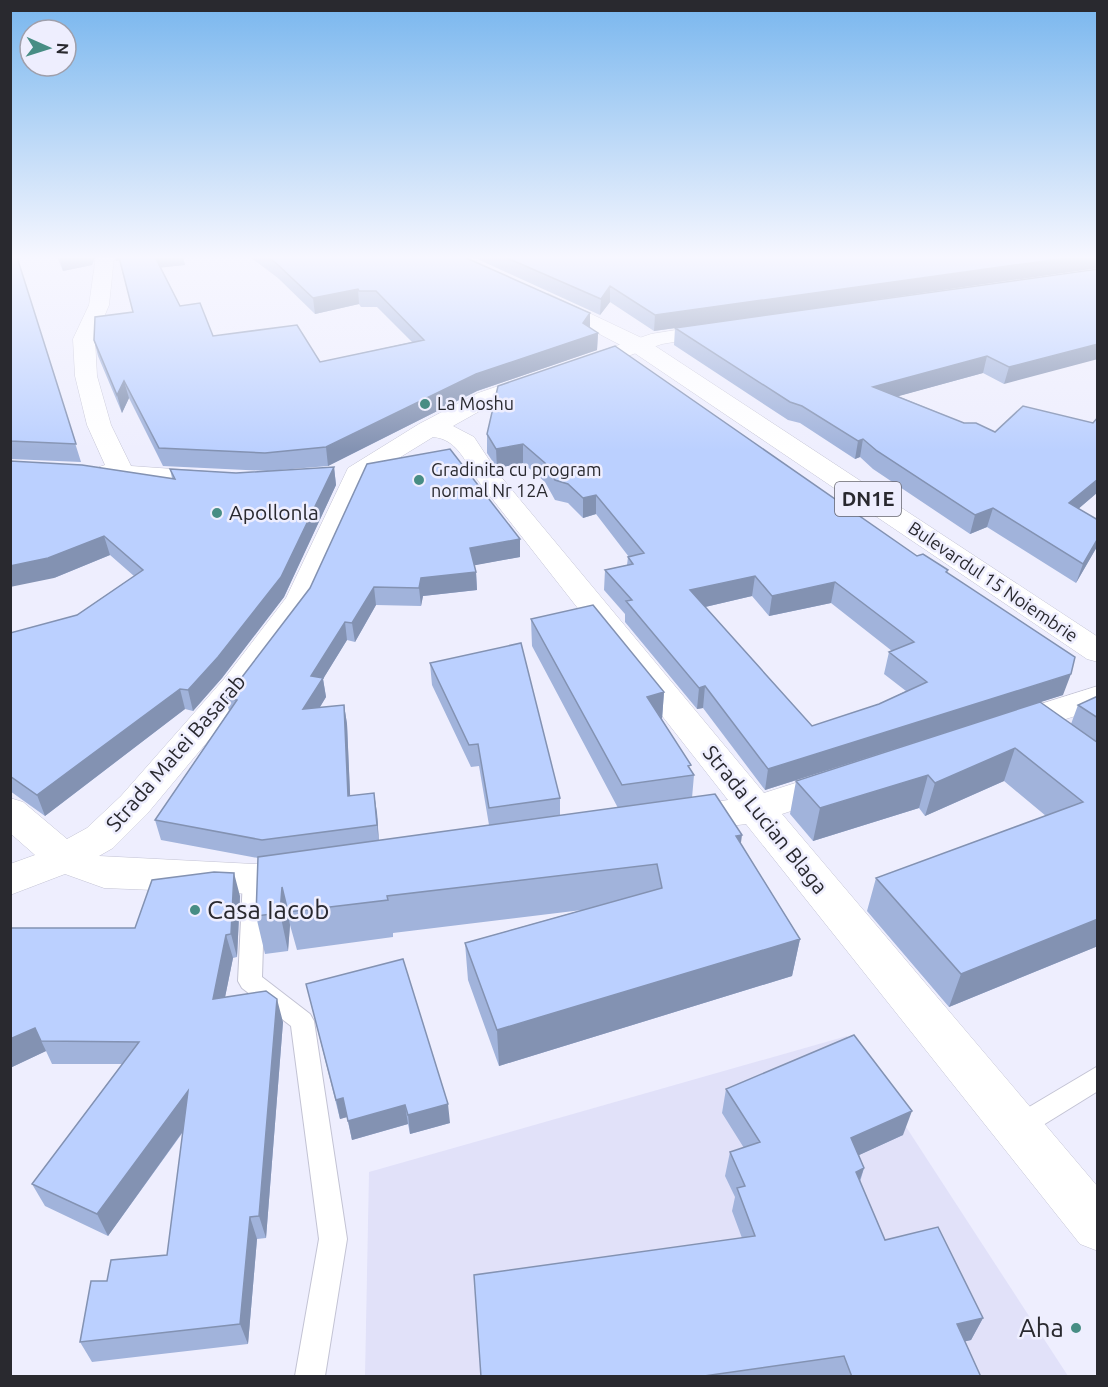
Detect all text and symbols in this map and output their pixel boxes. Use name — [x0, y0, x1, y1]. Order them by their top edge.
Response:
north arrow — [18, 18, 78, 78]
text: N — [54, 42, 72, 55]
place label: La Moshu — [437, 393, 514, 413]
marker: La Moshu — [418, 397, 432, 411]
place label: Gradinita cu program normal Nr 12A — [431, 459, 602, 500]
marker: Gradinita cu program normal Nr 12A — [412, 473, 426, 487]
road number: DN1E — [835, 482, 901, 516]
place label: Apollonla — [229, 500, 319, 524]
marker: Apollonla — [210, 506, 224, 520]
street label: Bulevardul 15 Noiembrie — [905, 517, 1082, 645]
street label: Strada Matei Basarab — [101, 669, 250, 836]
street label: Strada Lucian Blaga — [699, 740, 833, 898]
place label: Casa Iacob — [207, 895, 329, 924]
marker: Casa Iacob — [188, 903, 202, 917]
place label: Aha — [1019, 1313, 1064, 1342]
marker: Aha — [1069, 1321, 1083, 1335]

